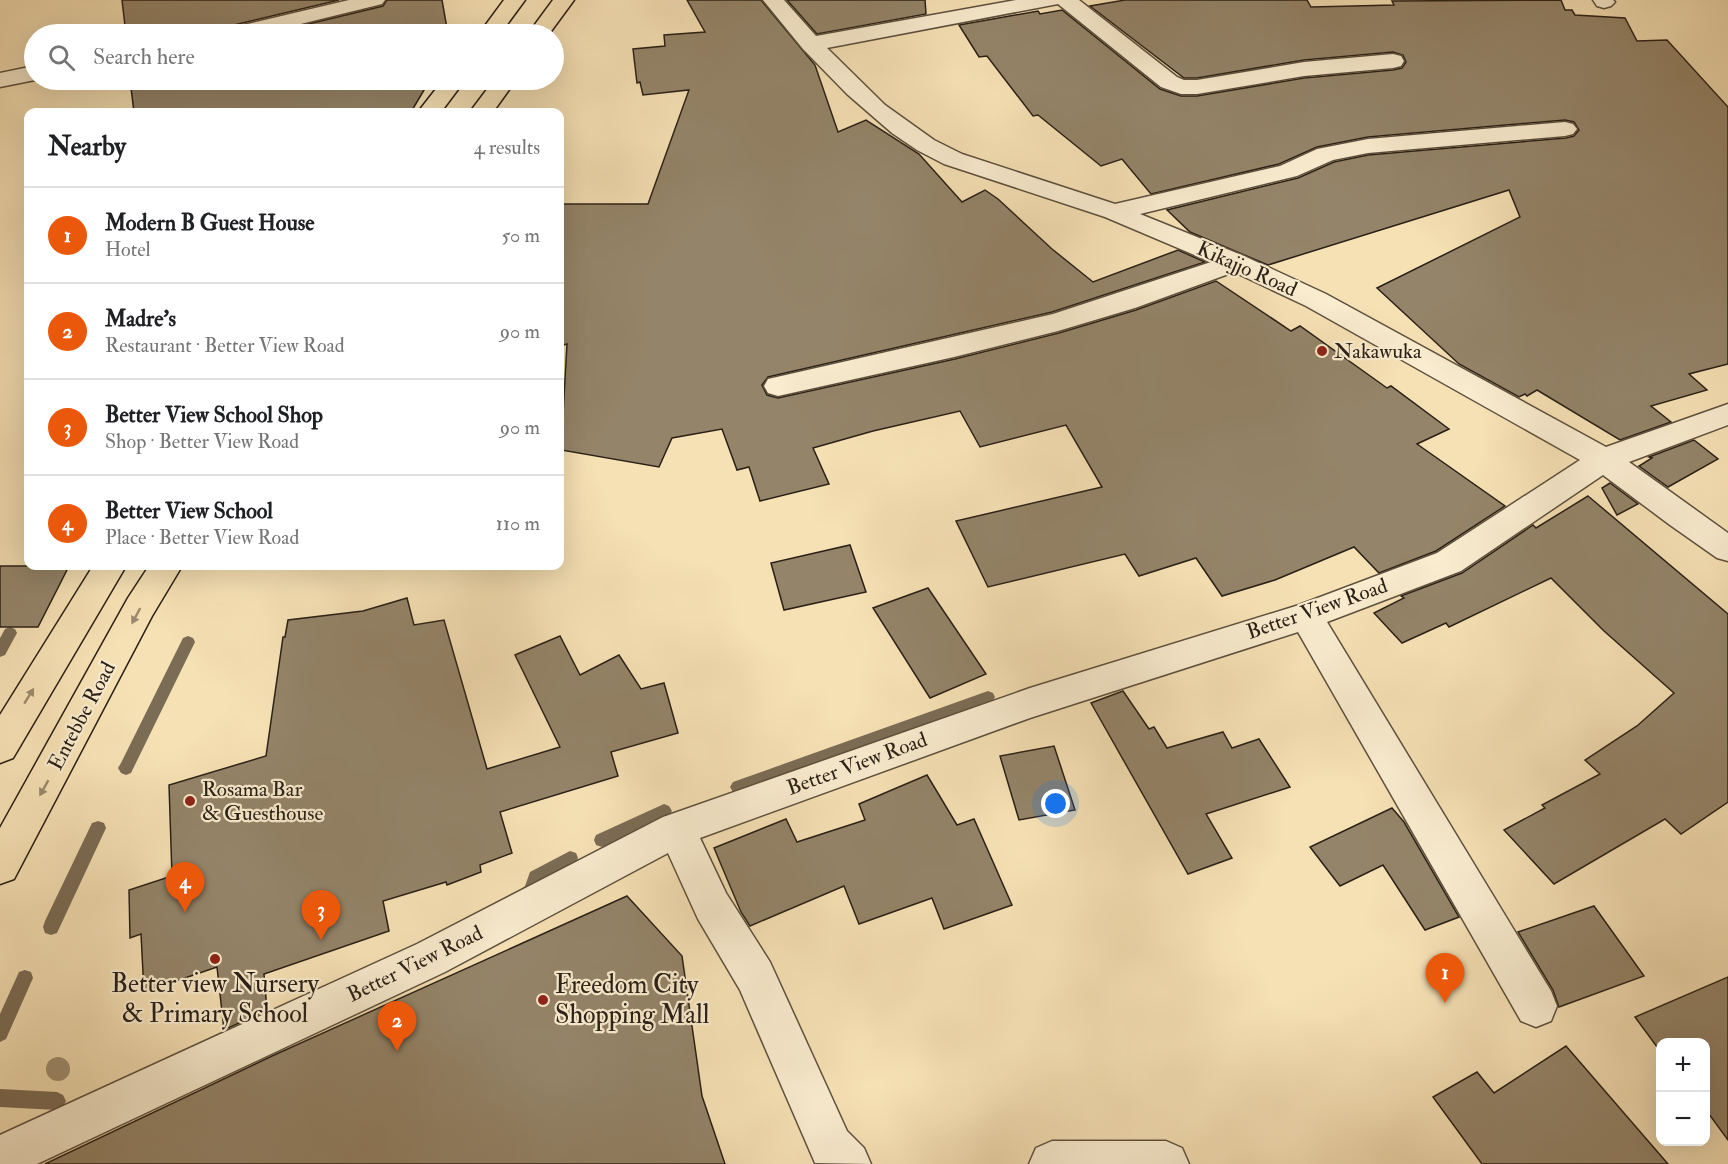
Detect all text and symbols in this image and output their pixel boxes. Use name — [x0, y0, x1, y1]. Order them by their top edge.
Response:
search box — [24, 24, 564, 90]
icon: search — [45, 41, 78, 74]
text: Search here — [93, 43, 195, 71]
text: Nearby — [48, 131, 126, 163]
text: 4 results — [474, 135, 540, 160]
text: Modern B Guest House — [105, 209, 315, 237]
text: 1 — [64, 223, 71, 248]
text: 50 m — [501, 223, 540, 248]
street label: Kikajjo Road — [1193, 235, 1302, 303]
text: Hotel — [105, 237, 151, 262]
text: Madre's — [105, 305, 176, 333]
text: 2 — [62, 319, 73, 344]
text: 90 m — [500, 319, 540, 344]
text: Restaurant · Better View Road — [105, 333, 345, 358]
place label: Nakawuka — [1334, 338, 1422, 365]
marker: Nakawuka — [1315, 344, 1329, 358]
text: Better View School Shop — [105, 401, 323, 429]
text: 3 — [64, 415, 71, 440]
text: 90 m — [500, 415, 540, 440]
text: Shop · Better View Road — [105, 429, 299, 454]
text: Better View School — [105, 497, 273, 525]
text: 4 — [62, 511, 73, 536]
text: 110 m — [496, 511, 540, 536]
text: Place · Better View Road — [105, 525, 299, 550]
street label: Better View Road — [1243, 572, 1392, 646]
one-way arrow — [131, 608, 141, 625]
street label: Entebbe Road — [42, 656, 122, 775]
one-way arrow — [24, 688, 35, 704]
street label: Better View Road — [783, 726, 932, 802]
place label: Rosama Bar & Guesthouse — [202, 776, 323, 827]
one-way arrow — [39, 780, 49, 797]
your location — [1041, 789, 1070, 818]
marker: Rosama Bar & Guesthouse — [183, 794, 197, 808]
pin: 4 — [166, 862, 204, 912]
pin: 3 — [302, 890, 340, 940]
street label: Better View Road — [343, 919, 488, 1008]
marker: Better view Nursery & Primary School — [208, 952, 222, 966]
pin: 1 — [1426, 954, 1464, 1003]
place label: Better view Nursery & Primary School — [111, 968, 319, 1030]
place label: Freedom City Shopping Mall — [555, 969, 710, 1032]
marker: Freedom City Shopping Mall — [536, 993, 550, 1007]
pin: 2 — [378, 1002, 416, 1051]
map controls — [1656, 1038, 1710, 1146]
button: + — [1656, 1038, 1710, 1092]
button: − — [1656, 1092, 1710, 1146]

